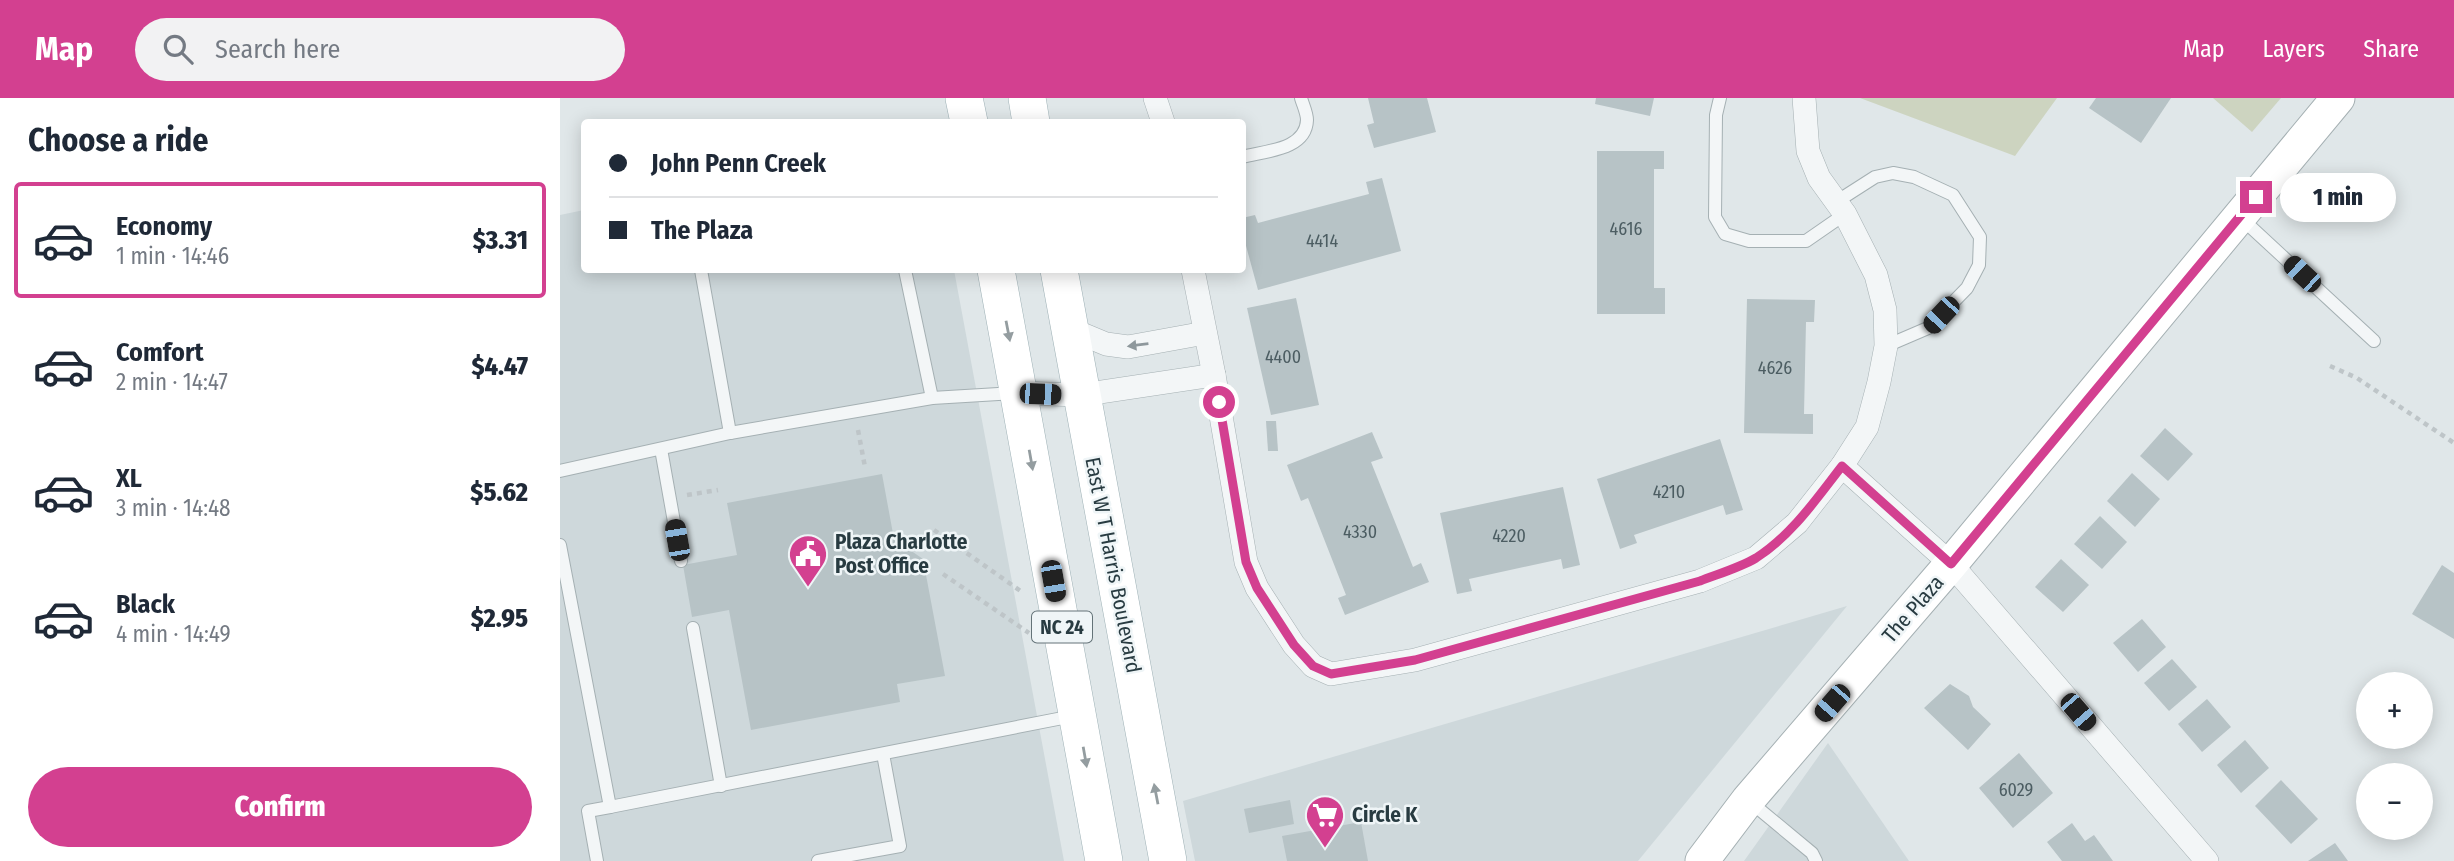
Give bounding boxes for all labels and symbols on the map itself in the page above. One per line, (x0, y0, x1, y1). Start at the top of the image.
callout: 1 min (2280, 172, 2396, 222)
route end (2240, 181, 2272, 213)
house number: 4616 (1610, 218, 1642, 240)
house number: 4414 (1306, 230, 1338, 252)
car (2280, 252, 2325, 296)
car (1919, 292, 1964, 338)
one-way arrow (1003, 320, 1014, 342)
one-way arrow (1127, 340, 1149, 351)
house number: 4400 (1265, 346, 1301, 368)
house number: 4626 (1758, 357, 1792, 379)
car (1019, 383, 1062, 405)
route start (1203, 386, 1235, 418)
one-way arrow (1026, 449, 1037, 471)
street label: East W T Harris Boulevard (1079, 455, 1147, 675)
house number: 4210 (1653, 481, 1685, 503)
car (664, 517, 691, 563)
house number: 4330 (1343, 521, 1377, 543)
house number: 4220 (1492, 525, 1526, 547)
place label: Plaza Charlotte Post Office (835, 529, 968, 579)
public building icon: Plaza Charlotte Post Office (787, 533, 829, 588)
car (1040, 558, 1067, 604)
street label: The Plaza (1877, 570, 1949, 648)
road number: NC 24 (1032, 612, 1092, 642)
car (1811, 680, 1854, 726)
car (2057, 689, 2100, 735)
one-way arrow (1080, 746, 1091, 768)
house number: 6029 (1999, 779, 2033, 801)
one-way arrow (1150, 783, 1161, 805)
supermarket icon: Circle K (1304, 794, 1346, 849)
place label: Circle K (1352, 802, 1418, 828)

